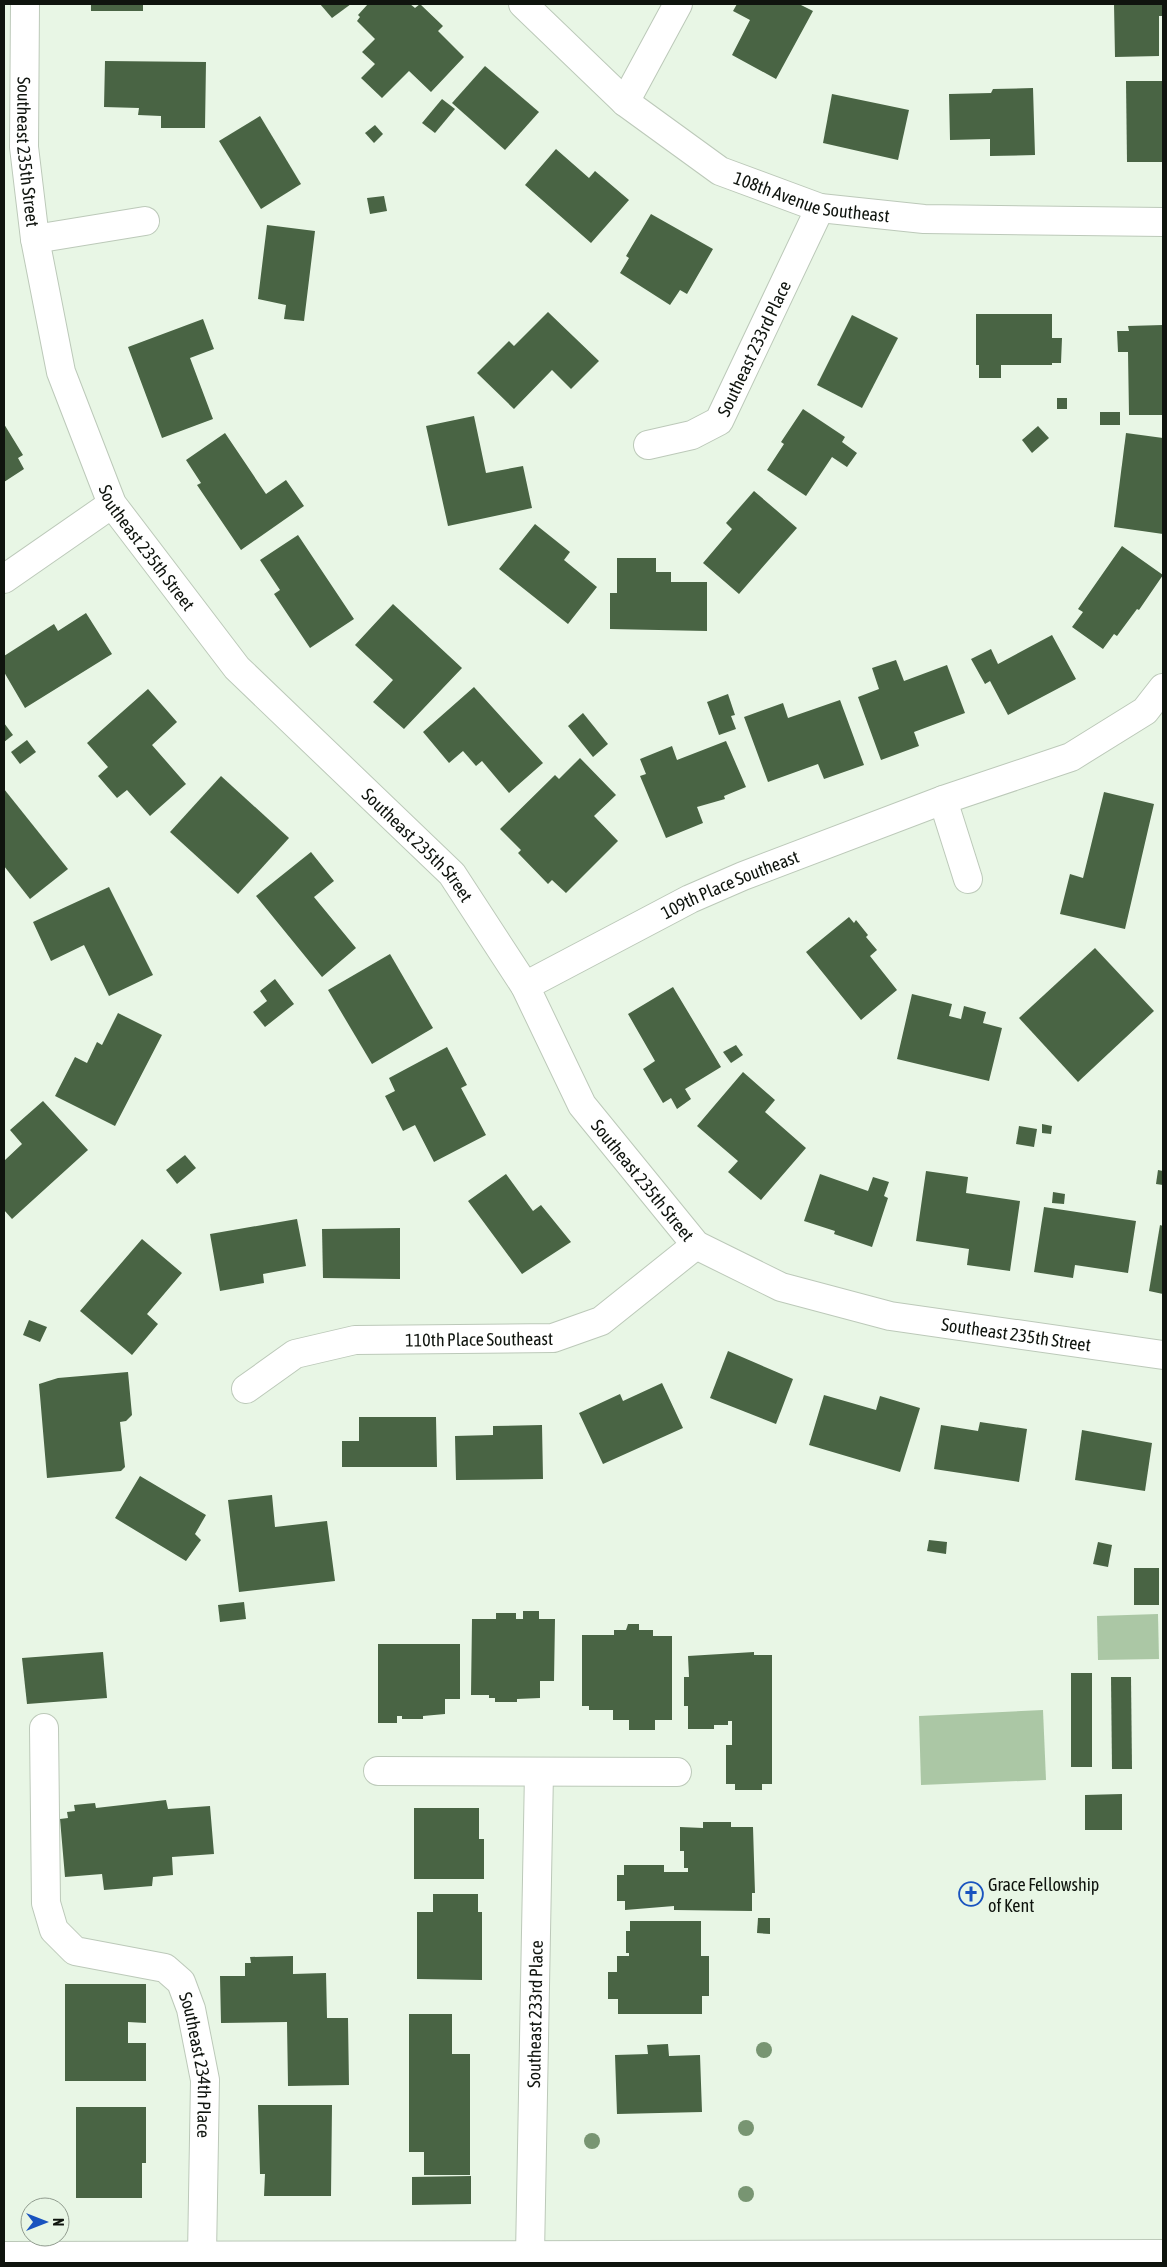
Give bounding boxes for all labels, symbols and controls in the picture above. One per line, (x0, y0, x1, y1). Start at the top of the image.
street label: Southeast 235th Street (13, 77, 44, 228)
street label: 108th Avenue Southeast (731, 167, 891, 226)
street label: Southeast 233rd Place (712, 277, 795, 420)
street label: Southeast 235th Street (95, 482, 200, 614)
street label: Southeast 235th Street (358, 783, 478, 905)
street label: 109th Place Southeast (657, 845, 802, 923)
street label: Southeast 235th Street (587, 1115, 699, 1245)
street label: Southeast 235th Street (940, 1313, 1092, 1355)
street label: 110th Place Southeast (405, 1327, 553, 1350)
place label: Grace Fellowship of Kent (988, 1874, 1099, 1916)
church icon: Grace Fellowship of Kent (958, 1881, 984, 1907)
street label: Southeast 233rd Place (523, 1940, 546, 2088)
street label: Southeast 234th Place (175, 1989, 216, 2138)
north arrow (20, 2197, 70, 2247)
text: N (50, 2218, 66, 2226)

